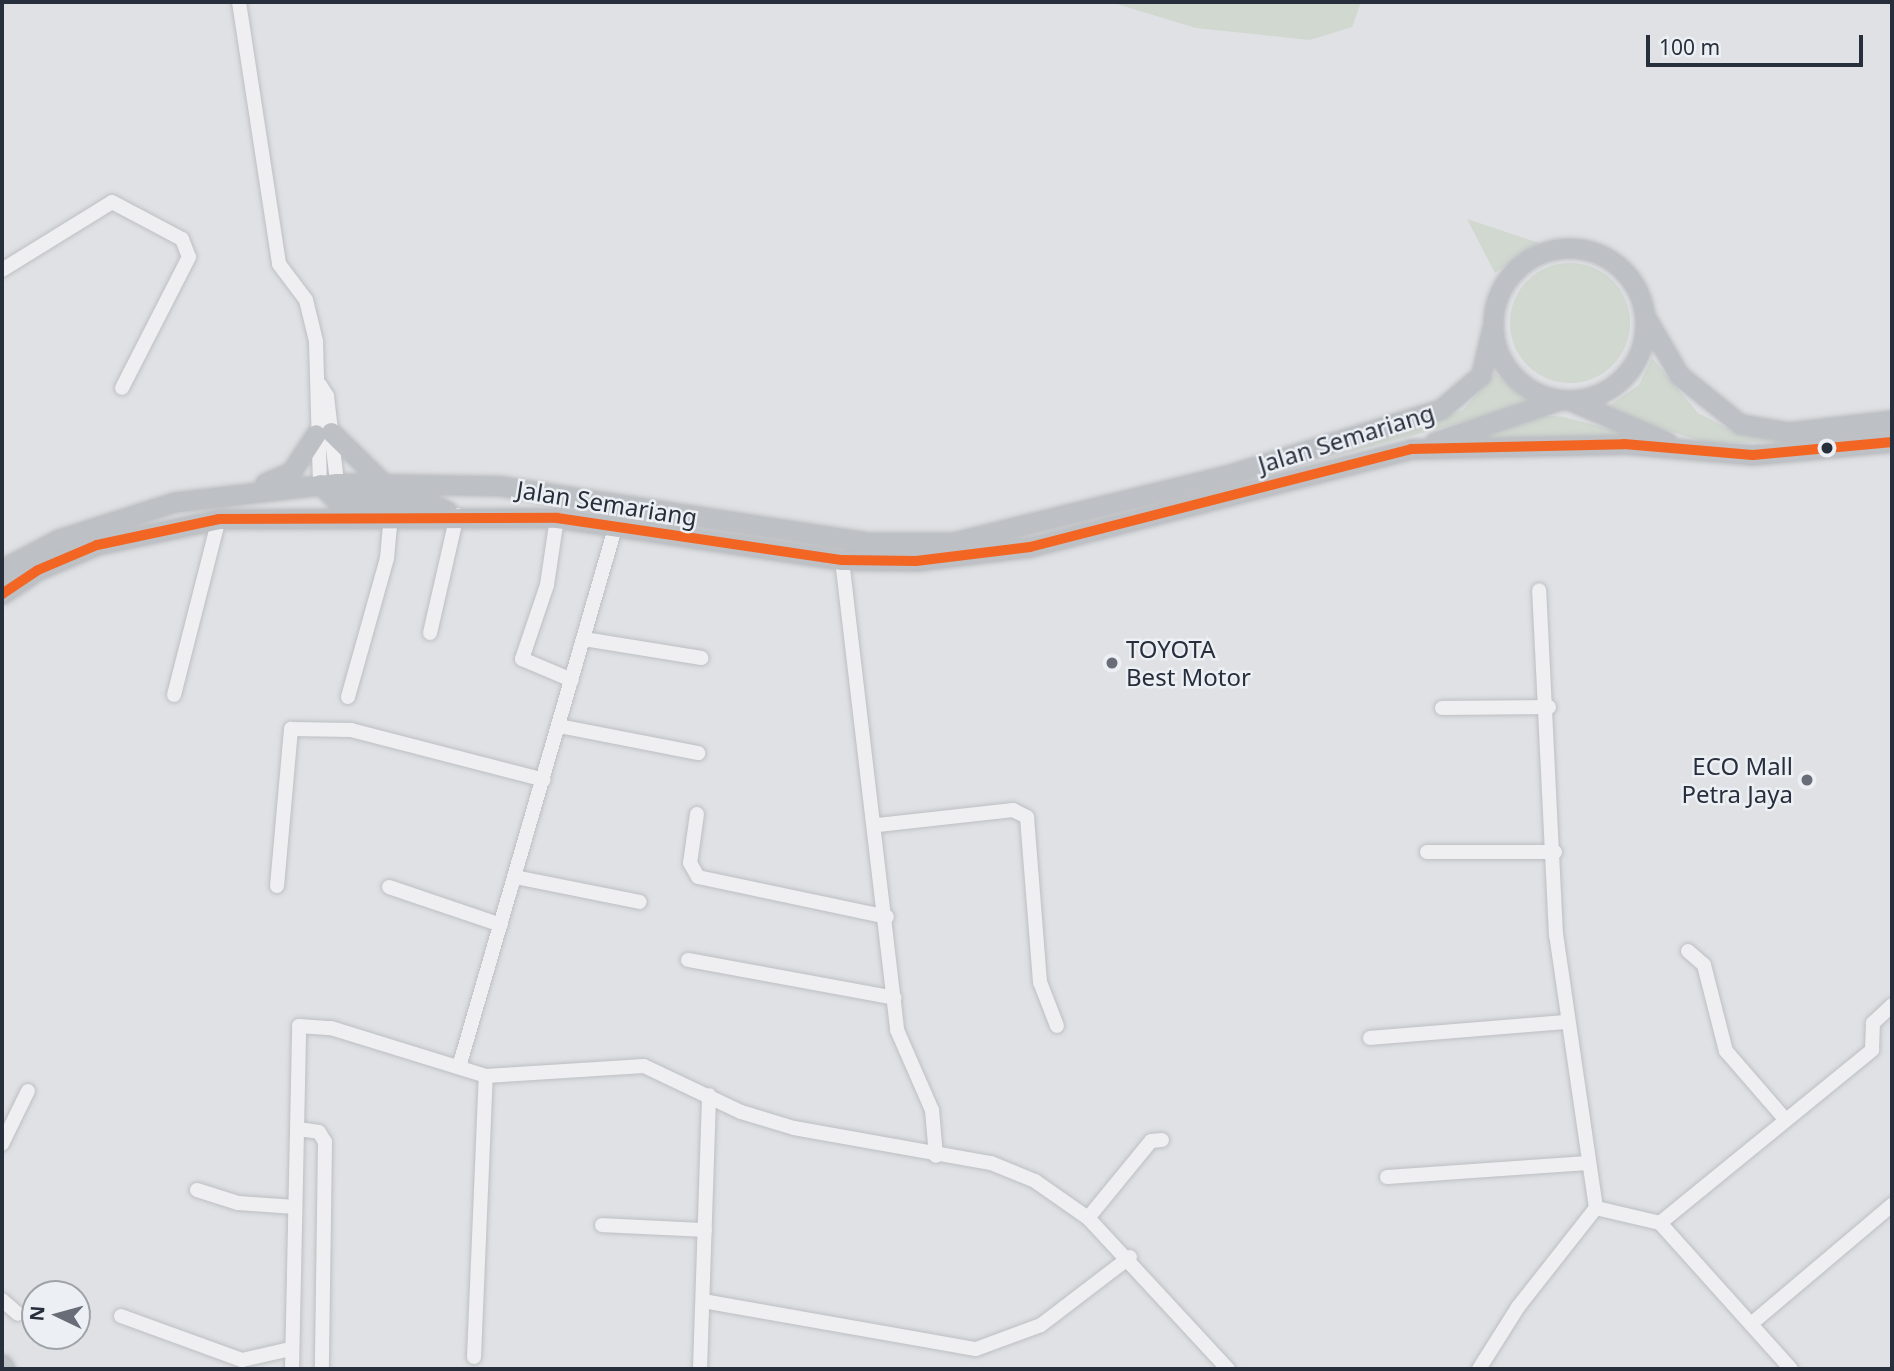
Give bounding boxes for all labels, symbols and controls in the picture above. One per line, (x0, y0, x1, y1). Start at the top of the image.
scale bar (1649, 21, 1866, 65)
text: 100 m (1659, 33, 1720, 61)
street label: Jalan Semariang (1255, 398, 1437, 478)
unlabelled marker (1820, 441, 1834, 455)
street label: Jalan Semariang (515, 475, 699, 531)
place label: TOYOTA Best Motor (1126, 635, 1251, 691)
marker: TOYOTA Best Motor (1104, 655, 1120, 671)
place label: ECO Mall Petra Jaya (1681, 752, 1793, 808)
marker: ECO Mall Petra Jaya (1799, 772, 1815, 788)
north arrow (21, 1280, 91, 1350)
text: N (23, 1305, 51, 1322)

